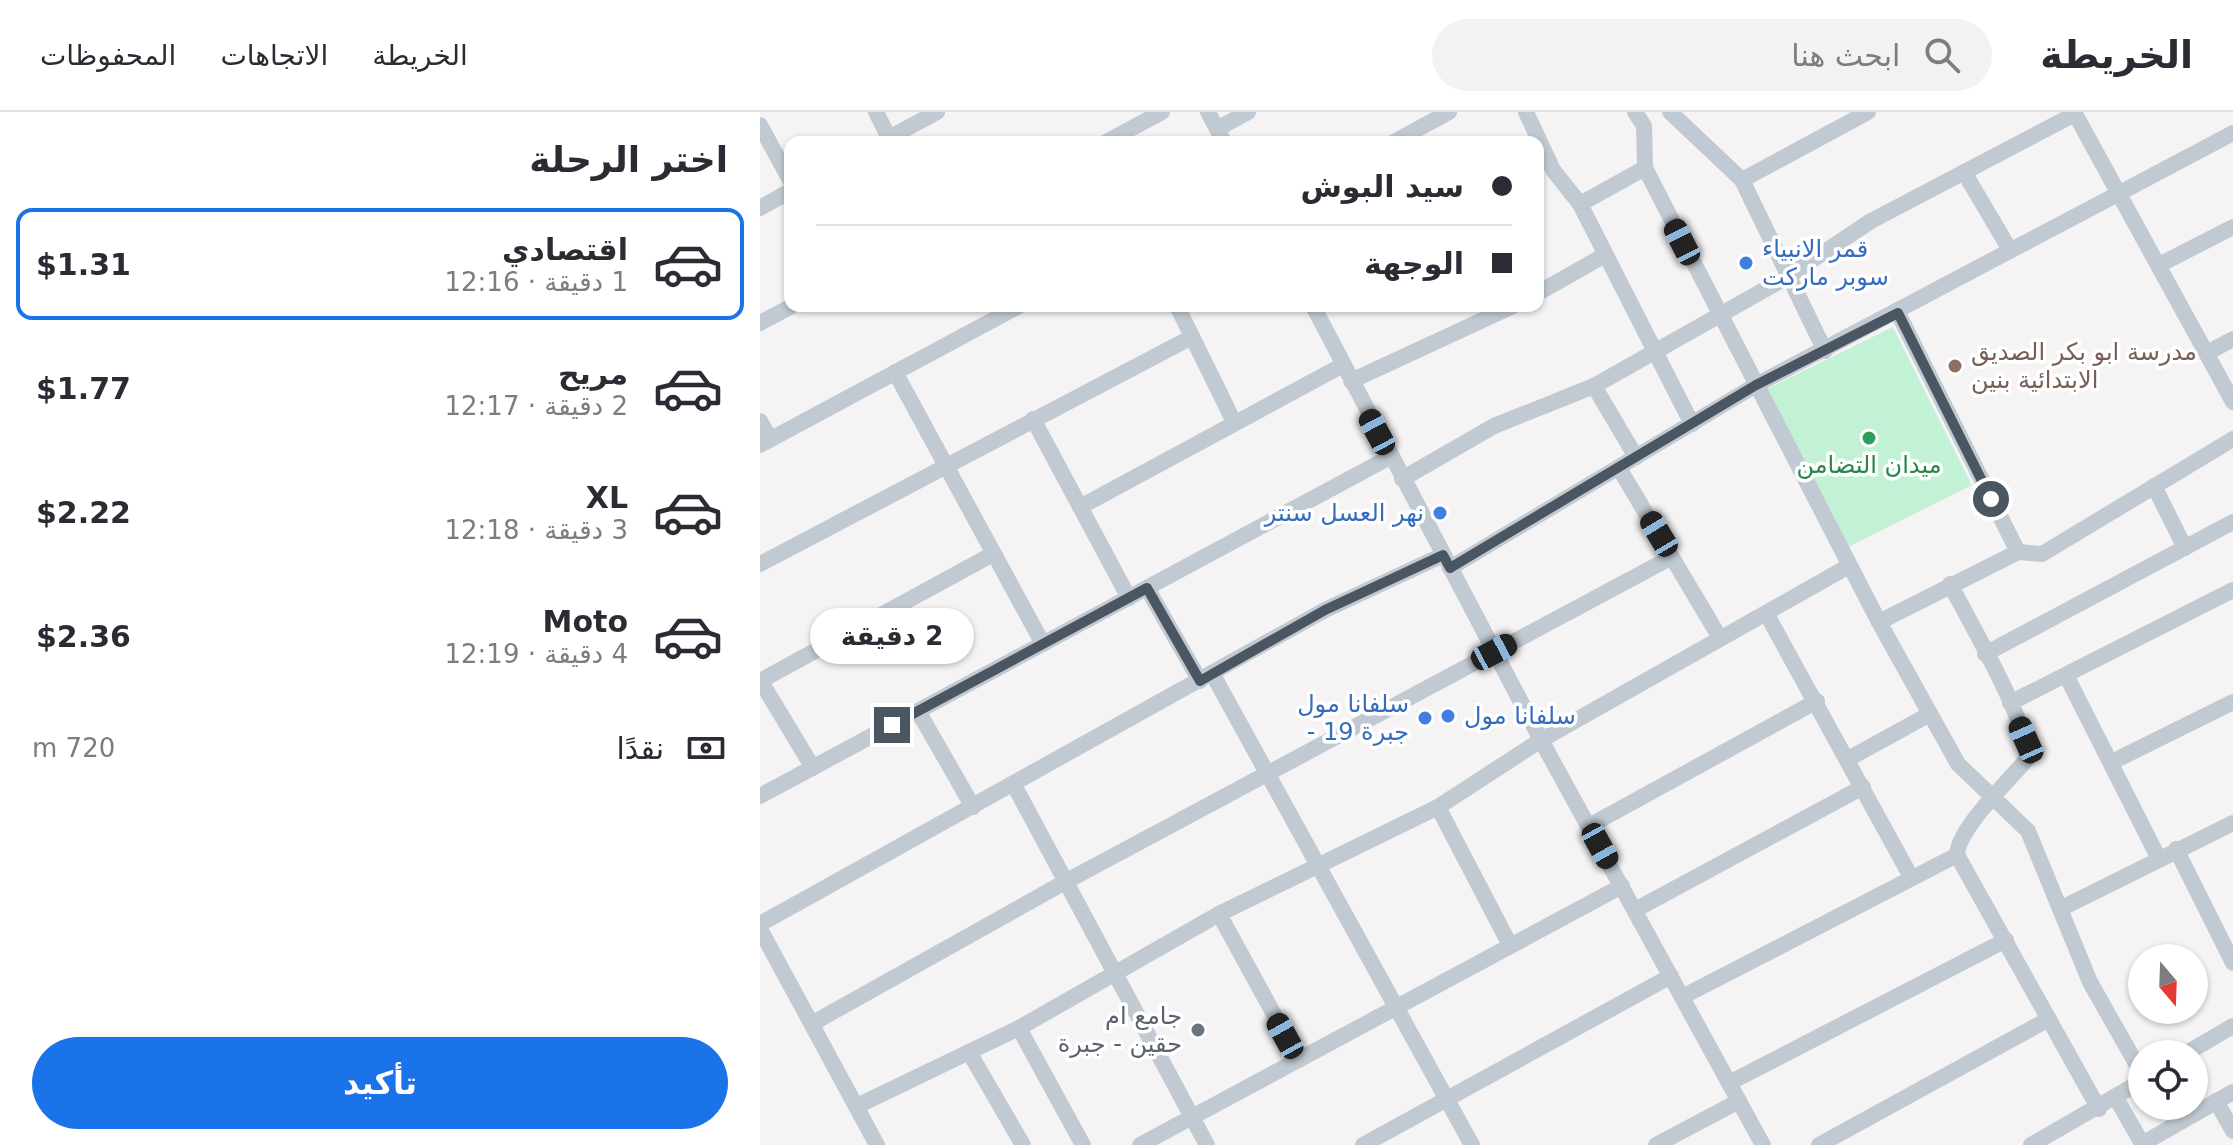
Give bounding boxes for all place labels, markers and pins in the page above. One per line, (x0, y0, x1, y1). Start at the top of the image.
place label: قمر الانبياء سوبر ماركت (1762, 235, 1889, 291)
marker: قمر الانبياء سوبر ماركت (1737, 254, 1755, 272)
place label: مدرسة ابو بكر الصديق الابتدائية بنين (1971, 338, 2197, 394)
marker: مدرسة ابو بكر الصديق الابتدائية بنين (1946, 357, 1964, 375)
marker: ميدان التضامن (1860, 429, 1878, 447)
place label: ميدان التضامن (1796, 451, 1942, 479)
place label: نهر العسل سنتر (1264, 499, 1424, 527)
marker: نهر العسل سنتر (1431, 504, 1449, 522)
place label: سلفانا مول - جبرة 19 (1297, 690, 1409, 746)
place label: سلفانا مول (1464, 702, 1576, 730)
marker: سلفانا مول (1439, 707, 1457, 725)
marker: سلفانا مول - جبرة 19 (1416, 709, 1434, 727)
place label: جامع ام حقين - جبرة (1058, 1002, 1182, 1058)
marker: جامع ام حقين - جبرة (1189, 1021, 1207, 1039)

